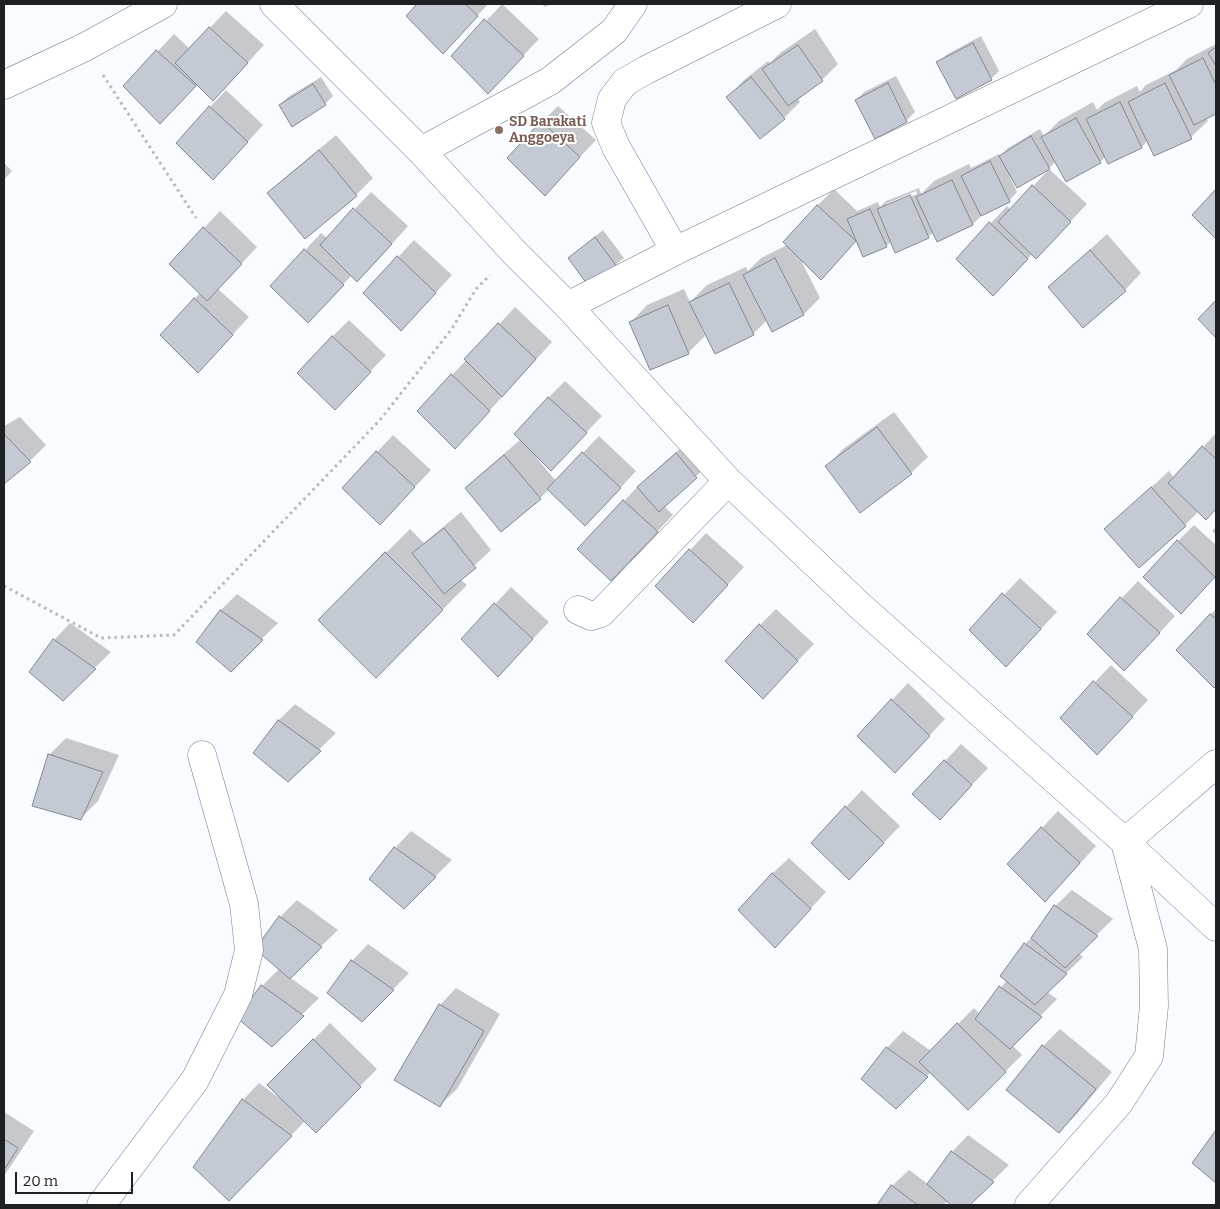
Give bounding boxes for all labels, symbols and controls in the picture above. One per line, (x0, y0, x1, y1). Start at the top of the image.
place label: SD Barakati Anggoeya (509, 114, 586, 146)
marker: SD Barakati Anggoeya (493, 124, 505, 136)
scale bar (18, 1162, 135, 1194)
text: 20 m (23, 1172, 58, 1190)

